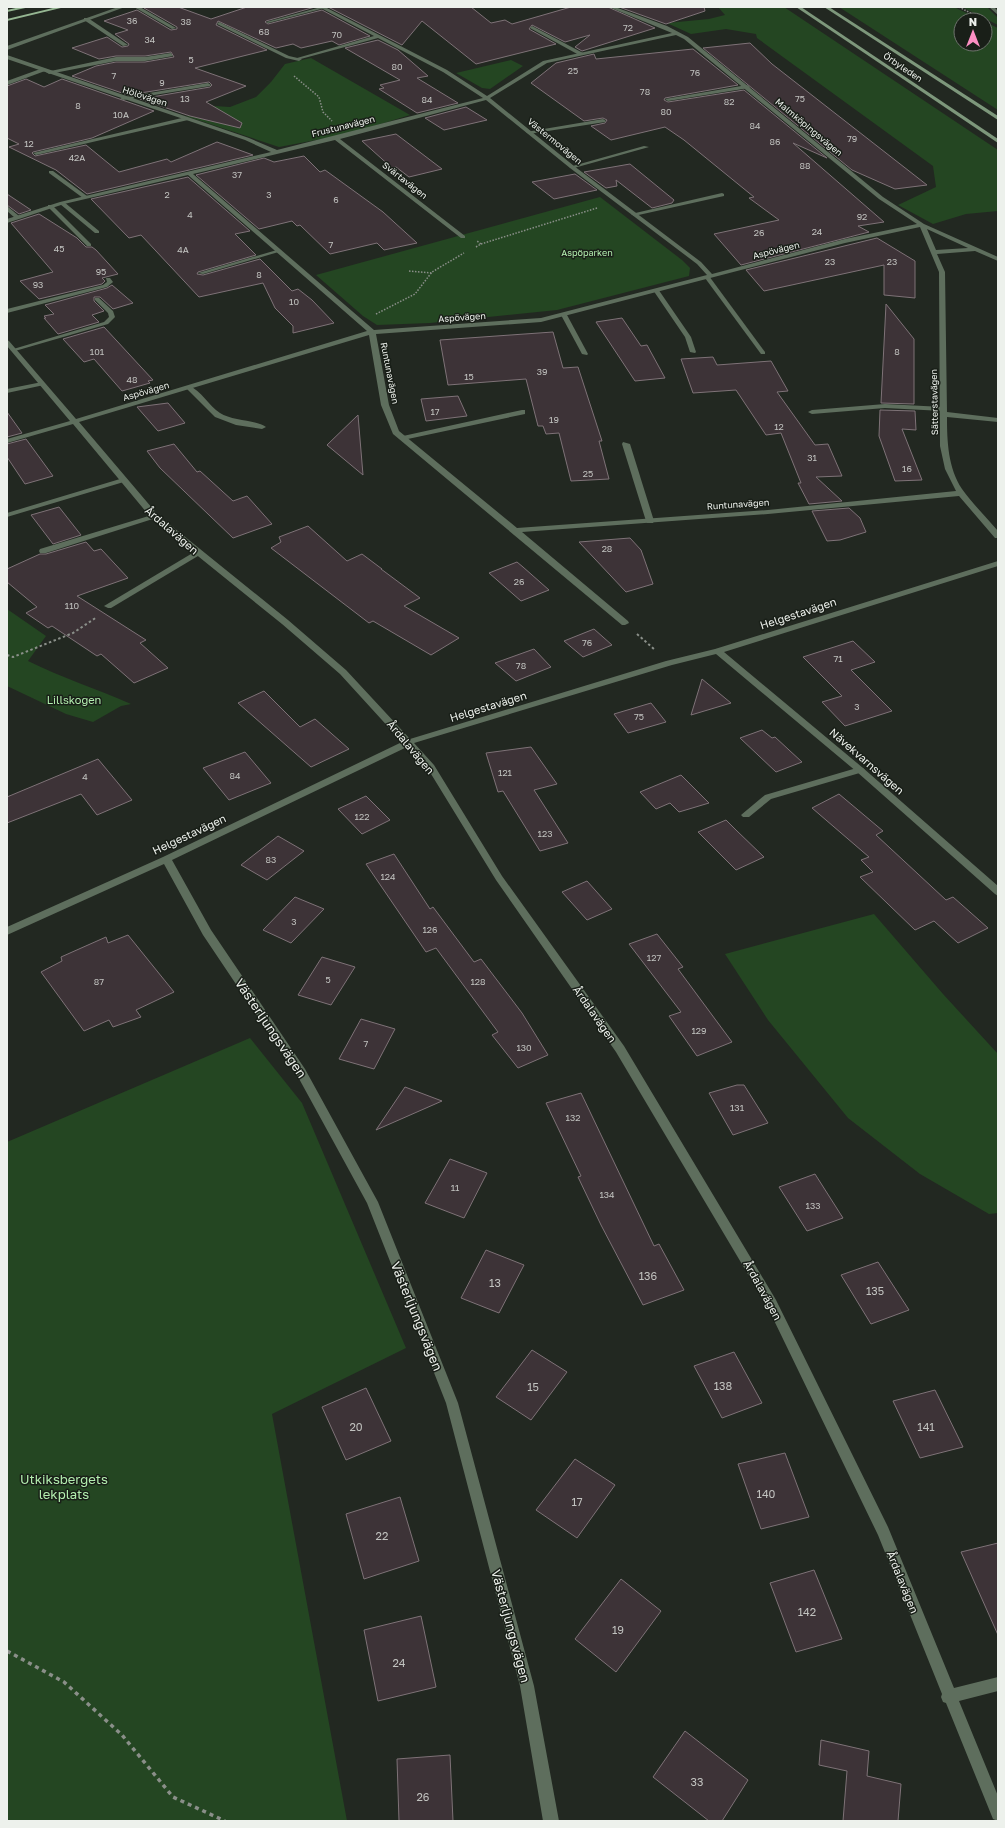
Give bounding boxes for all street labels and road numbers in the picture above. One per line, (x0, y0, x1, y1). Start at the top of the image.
street label: Örbyleden (881, 50, 925, 84)
street label: Hölövägen (121, 84, 169, 108)
street label: Malmköpingsvägen (773, 96, 845, 158)
street label: Frustunavägen (310, 113, 376, 139)
street label: Västermovägen (525, 116, 585, 166)
street label: Svärtavägen (380, 159, 430, 201)
street label: Aspövägen (752, 239, 800, 261)
street label: Aspövägen (438, 310, 486, 324)
street label: Runtunavägen (379, 341, 401, 405)
street label: Sätterstavägen (928, 369, 940, 435)
street label: Aspövägen (122, 379, 170, 403)
street label: Runtunavägen (706, 496, 770, 512)
street label: Årdalavägen (143, 503, 201, 557)
street label: Helgestavägen (758, 595, 838, 631)
street label: Helgestavägen (448, 688, 528, 724)
street label: Årdalavägen (385, 717, 437, 777)
street label: Nävekvarnsvägen (827, 725, 907, 797)
street label: Helgestavägen (150, 811, 228, 857)
street label: Västerljungsvägen (232, 975, 310, 1081)
street label: Årdalavägen (571, 983, 619, 1045)
street label: Årdalavägen (741, 1258, 785, 1322)
street label: Västerljungsvägen (388, 1259, 446, 1373)
street label: Årdalavägen (885, 1549, 921, 1615)
street label: Västerljungsvägen (488, 1568, 534, 1684)

